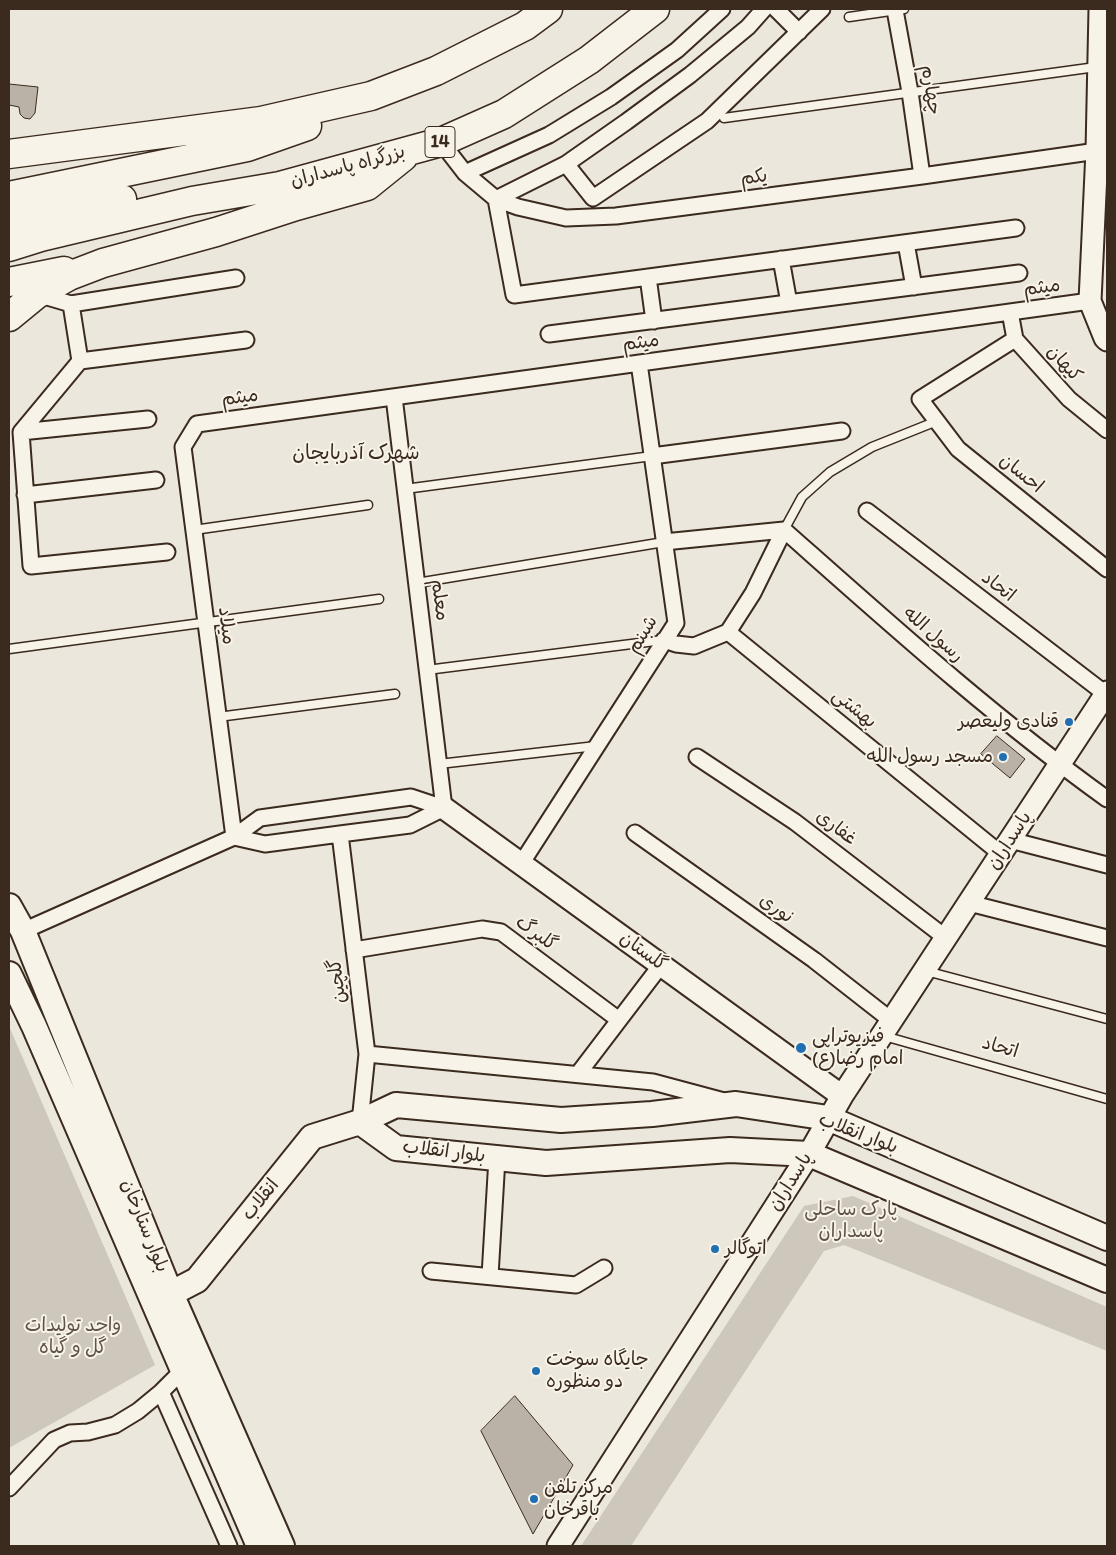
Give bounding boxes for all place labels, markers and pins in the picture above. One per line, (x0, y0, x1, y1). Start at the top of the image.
place label: قنادی ولیعصر (958, 711, 1059, 733)
marker: قنادی ولیعصر (1063, 716, 1075, 728)
place label: مسجد رسول الله (867, 746, 993, 768)
marker: مسجد رسول الله (997, 751, 1009, 763)
place label: فیزیوتراپی امام رضا(ع) (812, 1026, 904, 1070)
marker: فیزیوتراپی امام رضا(ع) (794, 1041, 808, 1055)
place label: اتوگالر (725, 1238, 767, 1260)
marker: اتوگالر (709, 1243, 721, 1255)
place label: جایگاه سوخت دو منظوره (546, 1349, 649, 1393)
marker: جایگاه سوخت دو منظوره (530, 1365, 542, 1377)
place label: مرکز تلفن باقرخان (544, 1477, 613, 1521)
marker: مرکز تلفن باقرخان (528, 1493, 540, 1505)

